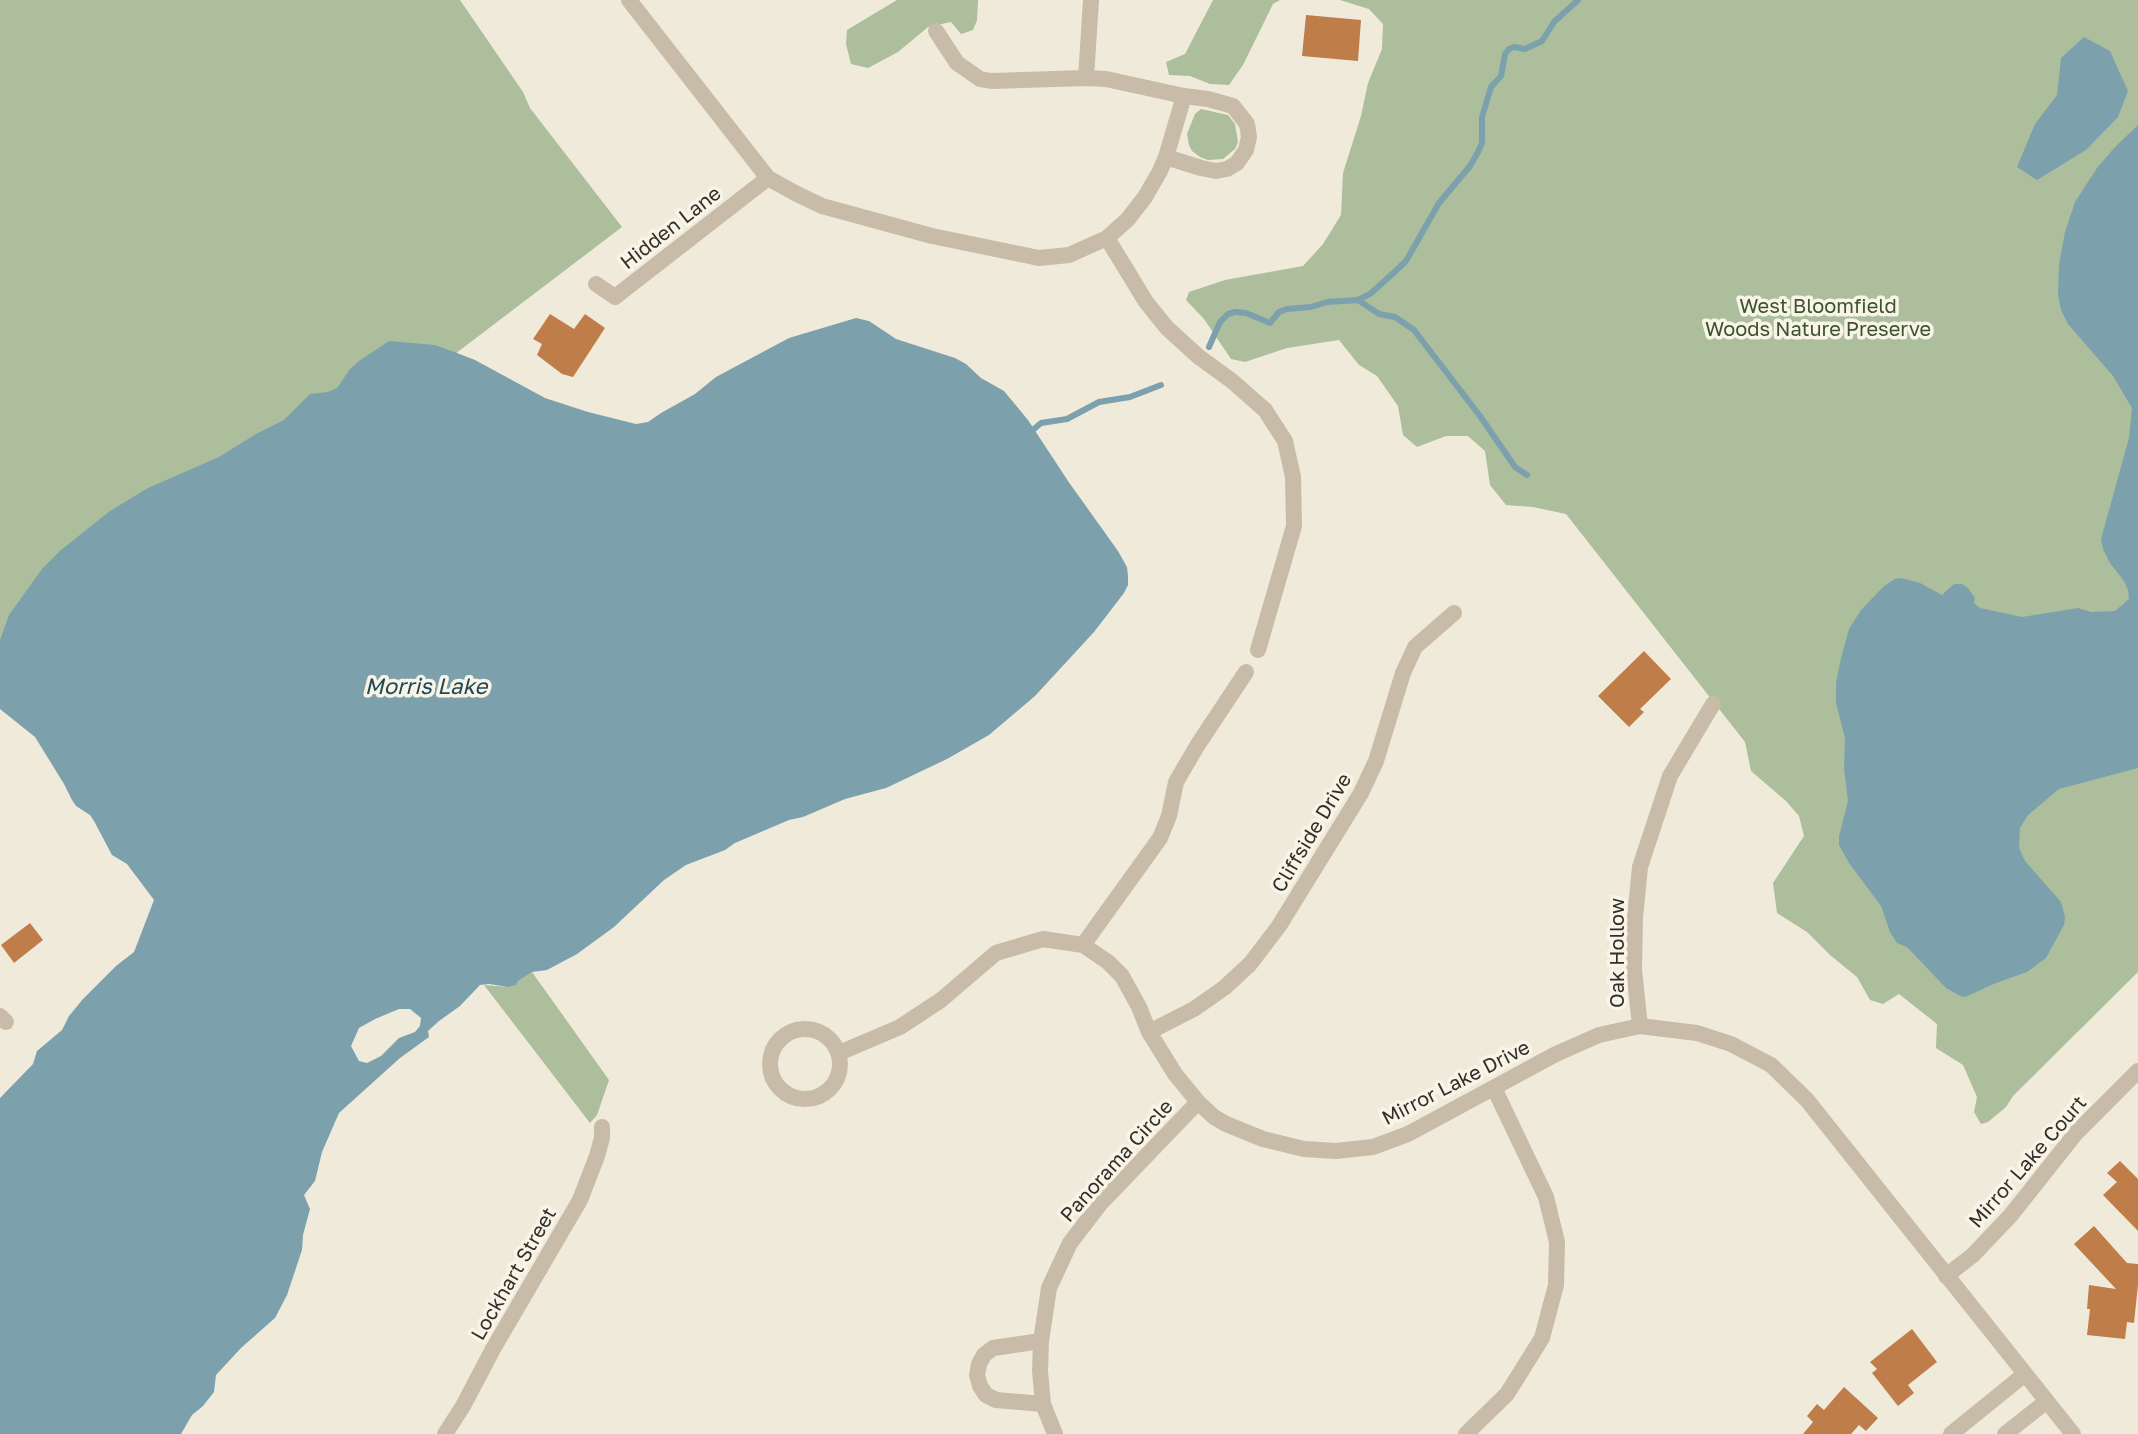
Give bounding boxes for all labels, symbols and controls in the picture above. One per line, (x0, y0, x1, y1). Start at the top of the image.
street label: Hidden Lane (616, 181, 726, 275)
park label: West Bloomfield Woods Nature Preserve (1705, 295, 1931, 342)
water label: Morris Lake (365, 674, 487, 700)
street label: Cliffside Drive (1267, 769, 1357, 897)
street label: Oak Hollow (1606, 898, 1630, 1008)
street label: Mirror Lake Drive (1378, 1035, 1534, 1131)
street label: Mirror Lake Court (1964, 1091, 2092, 1233)
street label: Panorama Circle (1056, 1095, 1178, 1227)
street label: Lockhart Street (466, 1203, 562, 1345)

